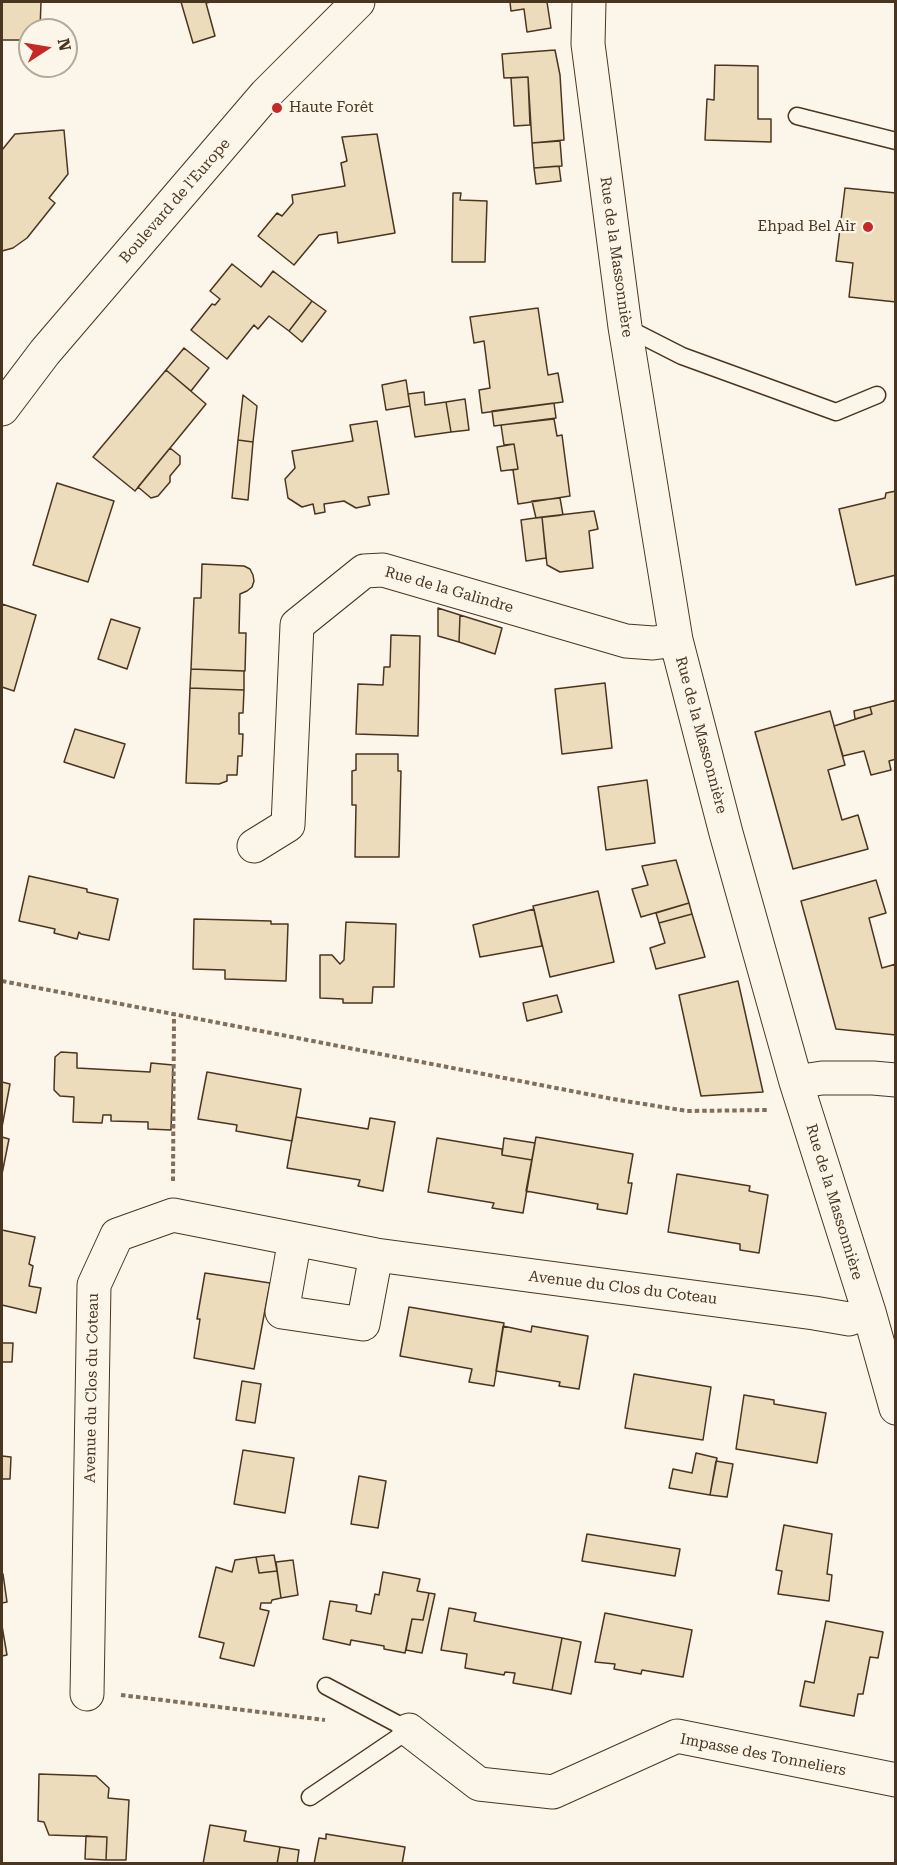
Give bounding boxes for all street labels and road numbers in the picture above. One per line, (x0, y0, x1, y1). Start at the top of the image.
street label: Boulevard de l'Europe (116, 135, 234, 267)
street label: Rue de la Massonnière (596, 176, 636, 338)
street label: Rue de la Galindre (383, 563, 515, 617)
street label: Rue de la Massonnière (671, 654, 731, 816)
street label: Rue de la Massonnière (802, 1122, 866, 1282)
street label: Avenue du Clos du Coteau (528, 1268, 718, 1308)
street label: Avenue du Clos du Coteau (81, 1293, 103, 1483)
street label: Impasse des Tonneliers (679, 1730, 847, 1780)

